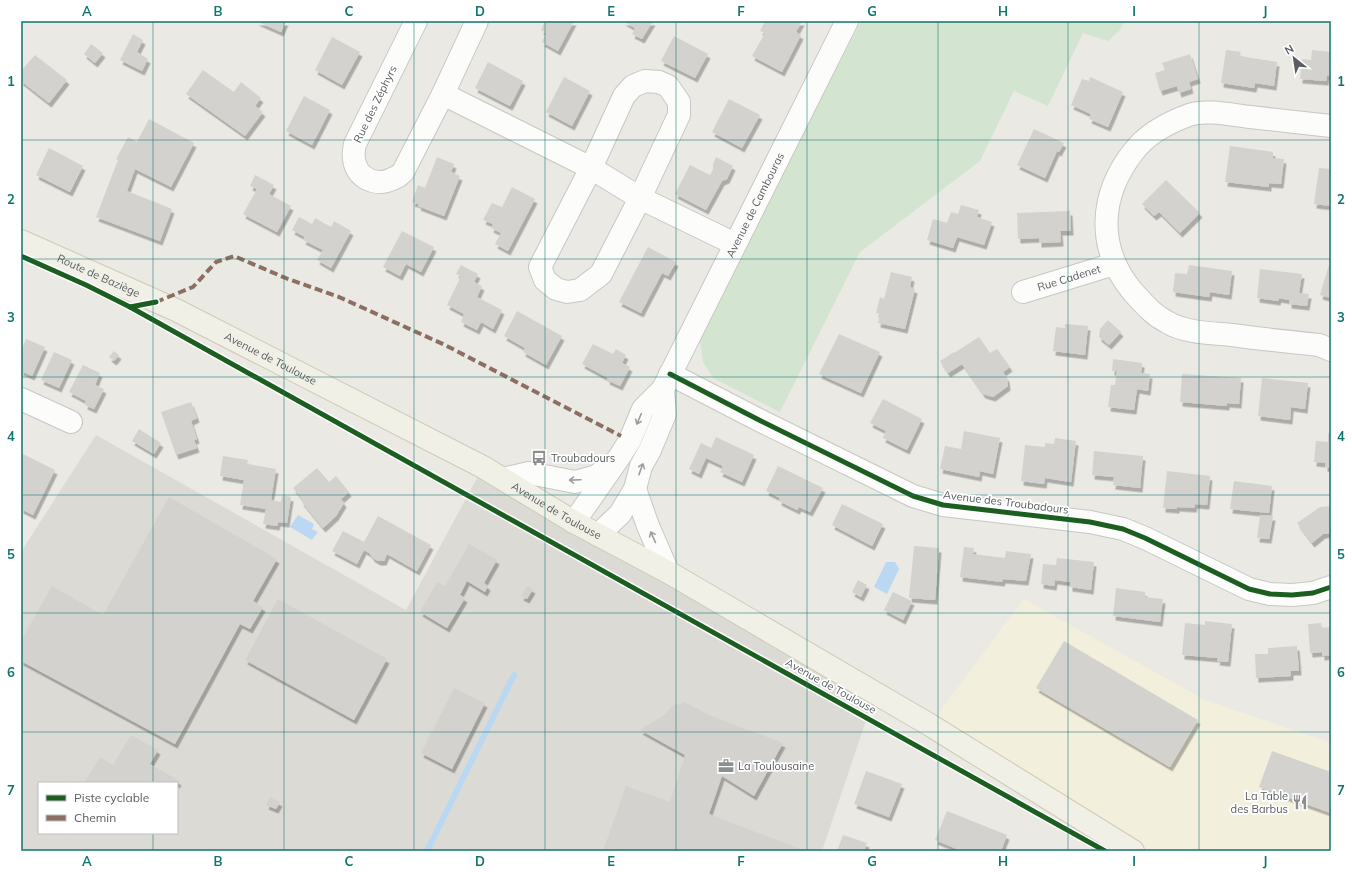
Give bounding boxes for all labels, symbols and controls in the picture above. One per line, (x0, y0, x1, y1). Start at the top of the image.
text: A (82, 3, 92, 19)
text: B (214, 3, 223, 19)
text: C (345, 3, 354, 19)
text: D (475, 3, 485, 19)
text: E (607, 3, 615, 19)
text: F (737, 3, 745, 19)
text: G (867, 3, 877, 19)
text: H (998, 3, 1008, 19)
text: I (1132, 3, 1136, 19)
text: J (1263, 3, 1267, 19)
north arrow (1274, 38, 1314, 78)
text: N (1282, 41, 1296, 57)
street label: Rue des Zéphyrs (350, 63, 400, 145)
text: 1 (7, 73, 15, 89)
text: 1 (1337, 73, 1345, 89)
street label: Avenue de Cambouras (723, 150, 787, 260)
text: 2 (7, 191, 15, 207)
text: 2 (1337, 191, 1345, 207)
street label: Route de Baziège (55, 251, 142, 300)
street label: Rue Cadenet (1035, 261, 1102, 294)
text: 3 (7, 309, 15, 325)
text: 3 (1337, 309, 1345, 325)
street label: Avenue de Toulouse (222, 329, 319, 388)
one-way arrow (635, 412, 642, 424)
text: 4 (7, 428, 15, 444)
text: 4 (1337, 428, 1345, 444)
bus stop icon: Troubadours (530, 449, 548, 467)
place label: Troubadours (551, 451, 615, 465)
one-way arrow (638, 463, 646, 475)
one-way arrow (569, 476, 582, 484)
street label: Avenue de Toulouse (509, 479, 604, 542)
street label: Avenue des Troubadours (942, 487, 1070, 517)
one-way arrow (648, 531, 656, 543)
text: 5 (7, 546, 15, 562)
text: 5 (1337, 546, 1345, 562)
street label: Avenue de Toulouse (783, 655, 879, 717)
text: 6 (7, 664, 15, 680)
text: 6 (1337, 664, 1345, 680)
office icon: La Toulousaine (717, 757, 735, 775)
place label: La Toulousaine (738, 759, 814, 773)
text: 7 (7, 782, 15, 798)
legend (38, 782, 178, 834)
text: 7 (1337, 782, 1345, 798)
place label: La Table des Barbus (1231, 789, 1288, 816)
text: Piste cyclable (74, 790, 149, 805)
restaurant icon: La Table des Barbus (1291, 793, 1309, 811)
text: Chemin (74, 810, 116, 825)
text: A (82, 853, 92, 869)
text: B (214, 853, 223, 869)
text: C (345, 853, 354, 869)
text: D (475, 853, 485, 869)
text: E (607, 853, 615, 869)
text: F (737, 853, 745, 869)
text: G (867, 853, 877, 869)
text: H (998, 853, 1008, 869)
text: I (1132, 853, 1136, 869)
text: J (1263, 853, 1267, 869)

